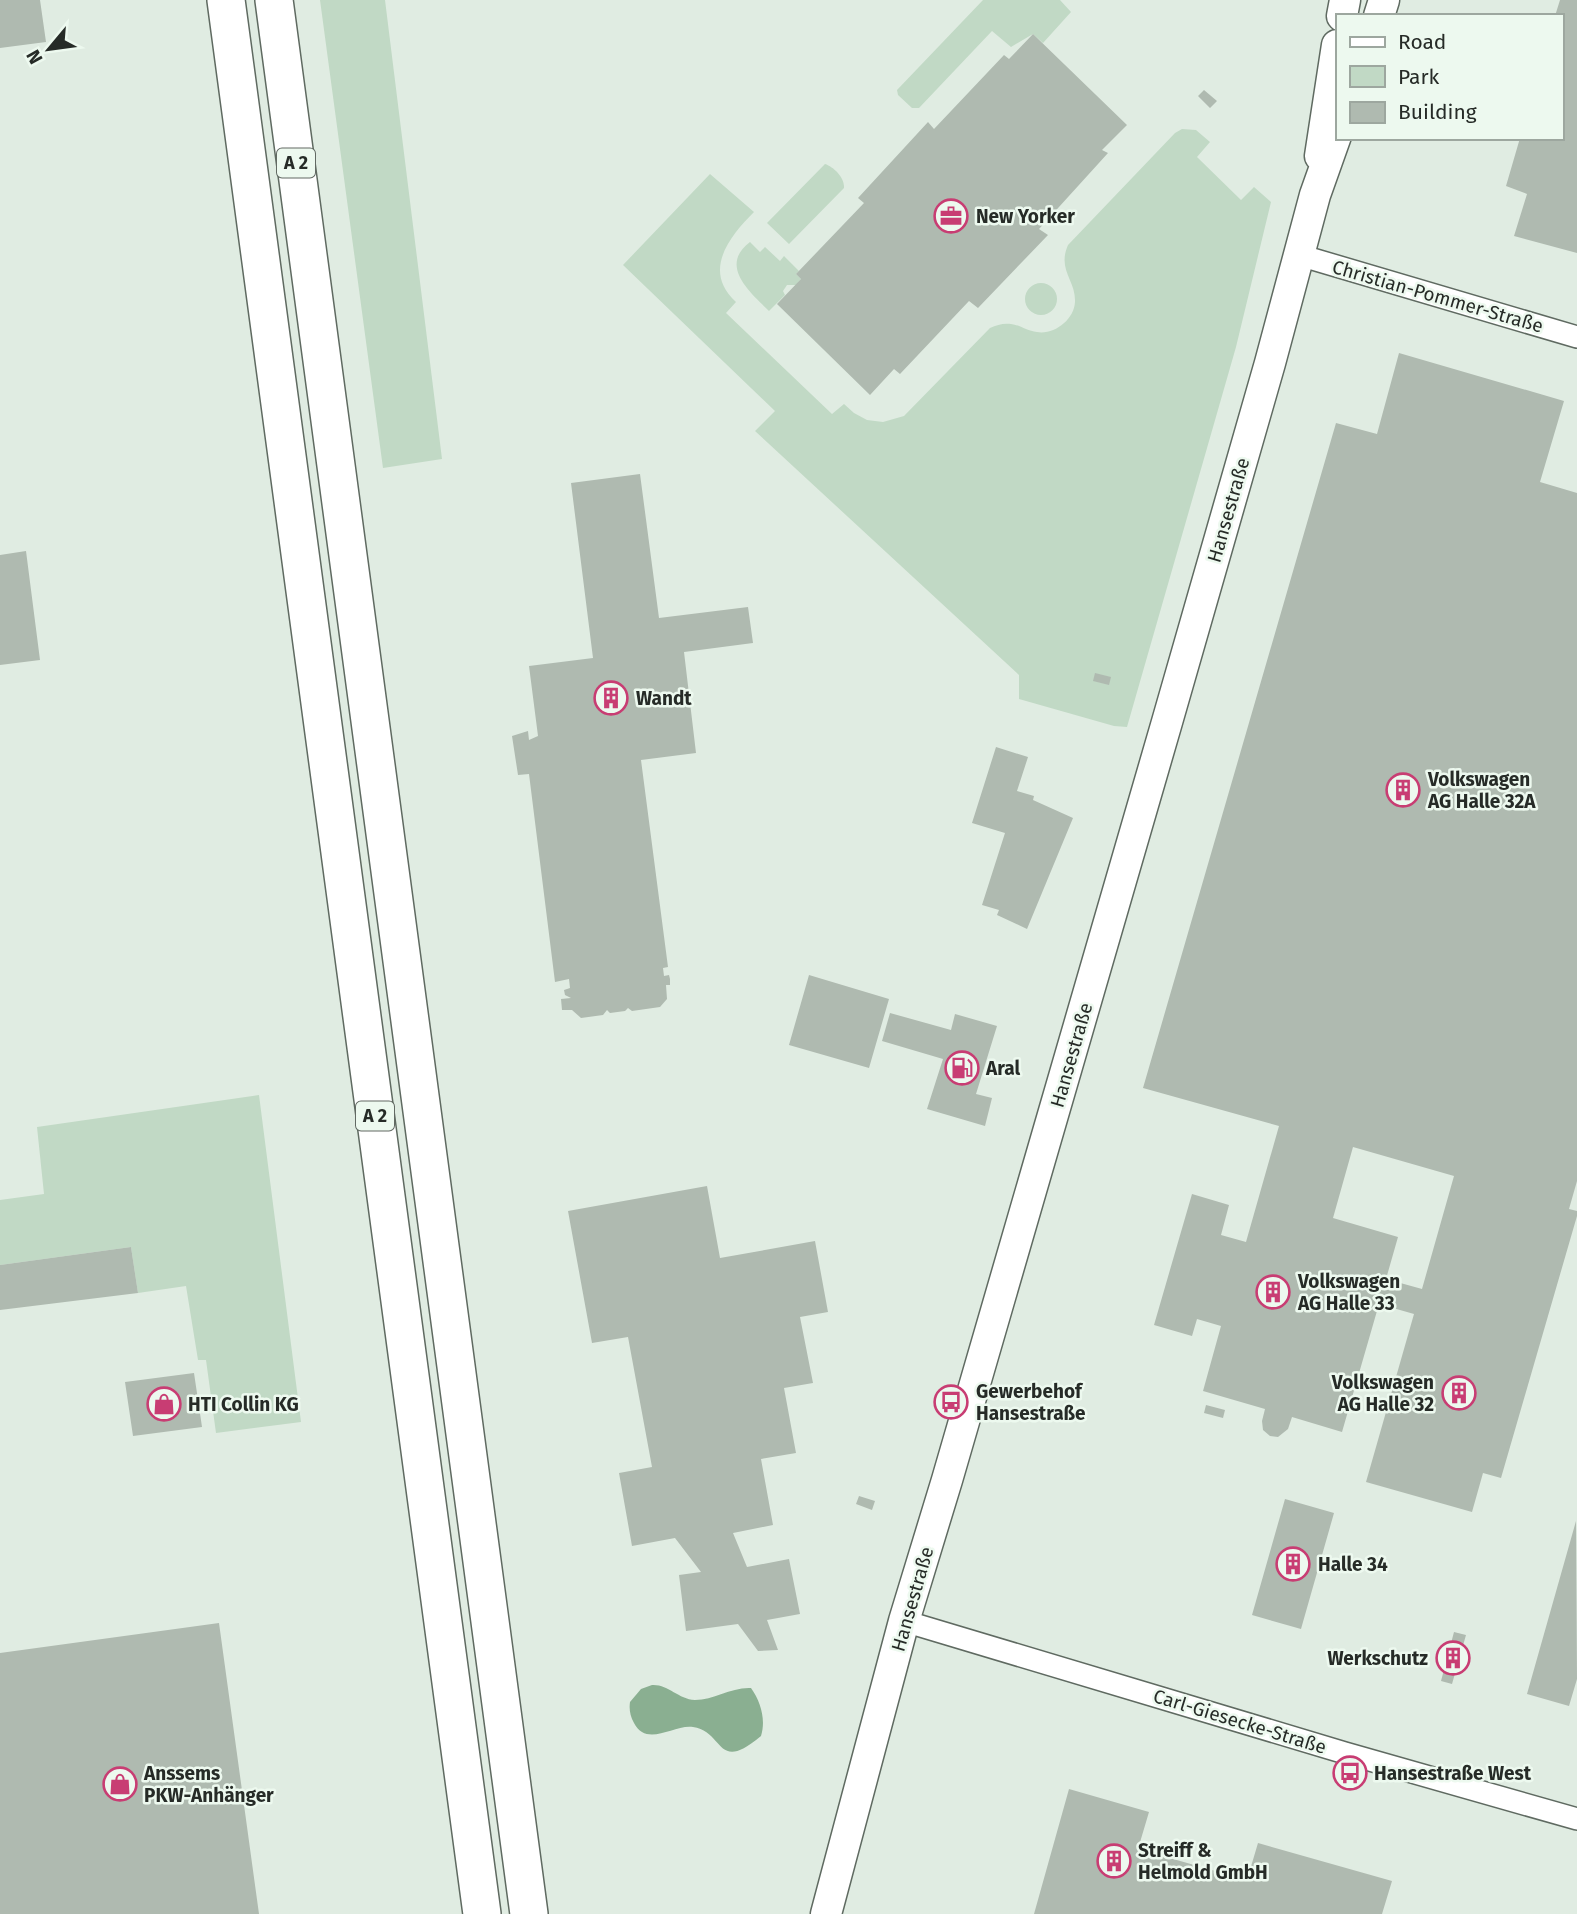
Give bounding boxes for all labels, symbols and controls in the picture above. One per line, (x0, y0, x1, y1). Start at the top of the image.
north arrow (14, 14, 84, 84)
legend (1336, 14, 1563, 140)
text: Road (1398, 29, 1446, 55)
text: N (21, 46, 48, 68)
text: Park (1398, 64, 1440, 90)
text: Building (1398, 99, 1477, 125)
road number: A 2 (277, 148, 315, 178)
office icon: New Yorker (932, 197, 970, 235)
place label: New Yorker (976, 205, 1075, 228)
street label: Christian-Pommer-Straße (1330, 255, 1546, 338)
street label: Hansestraße (1203, 455, 1254, 565)
building icon: Wandt (592, 679, 630, 717)
place label: Wandt (636, 687, 692, 710)
place label: Volkswagen AG Halle 32A (1427, 768, 1536, 813)
building icon: Volkswagen AG Halle 32A (1384, 771, 1422, 809)
street label: Hansestraße (1046, 1000, 1097, 1110)
fuel station icon: Aral (943, 1049, 981, 1087)
place label: Aral (985, 1057, 1020, 1080)
road number: A 2 (356, 1101, 394, 1130)
place label: Volkswagen AG Halle 33 (1297, 1270, 1400, 1315)
building icon: Volkswagen AG Halle 33 (1254, 1273, 1292, 1311)
place label: Volkswagen AG Halle 32 (1331, 1371, 1434, 1416)
building icon: Volkswagen AG Halle 32 (1440, 1374, 1478, 1412)
place label: Gewerbehof Hansestraße (976, 1380, 1086, 1425)
bus stop icon: Gewerbehof Hansestraße (932, 1383, 970, 1421)
shop icon: HTI Collin KG (145, 1385, 183, 1423)
place label: HTI Collin KG (188, 1393, 299, 1416)
street label: Hansestraße (887, 1544, 938, 1654)
building icon: Halle 34 (1274, 1545, 1312, 1583)
place label: Halle 34 (1318, 1553, 1388, 1576)
building icon: Werkschutz (1434, 1639, 1472, 1677)
place label: Werkschutz (1327, 1647, 1428, 1670)
street label: Carl-Giesecke-Straße (1151, 1684, 1329, 1759)
bus stop icon: Hansestraße West (1331, 1754, 1369, 1792)
place label: Anssems PKW-Anhänger (143, 1762, 274, 1807)
place label: Hansestraße West (1374, 1762, 1532, 1785)
shop icon: Anssems PKW-Anhänger (101, 1765, 139, 1803)
place label: Streiff & Helmold GmbH (1138, 1839, 1268, 1884)
building icon: Streiff & Helmold GmbH (1095, 1842, 1133, 1880)

